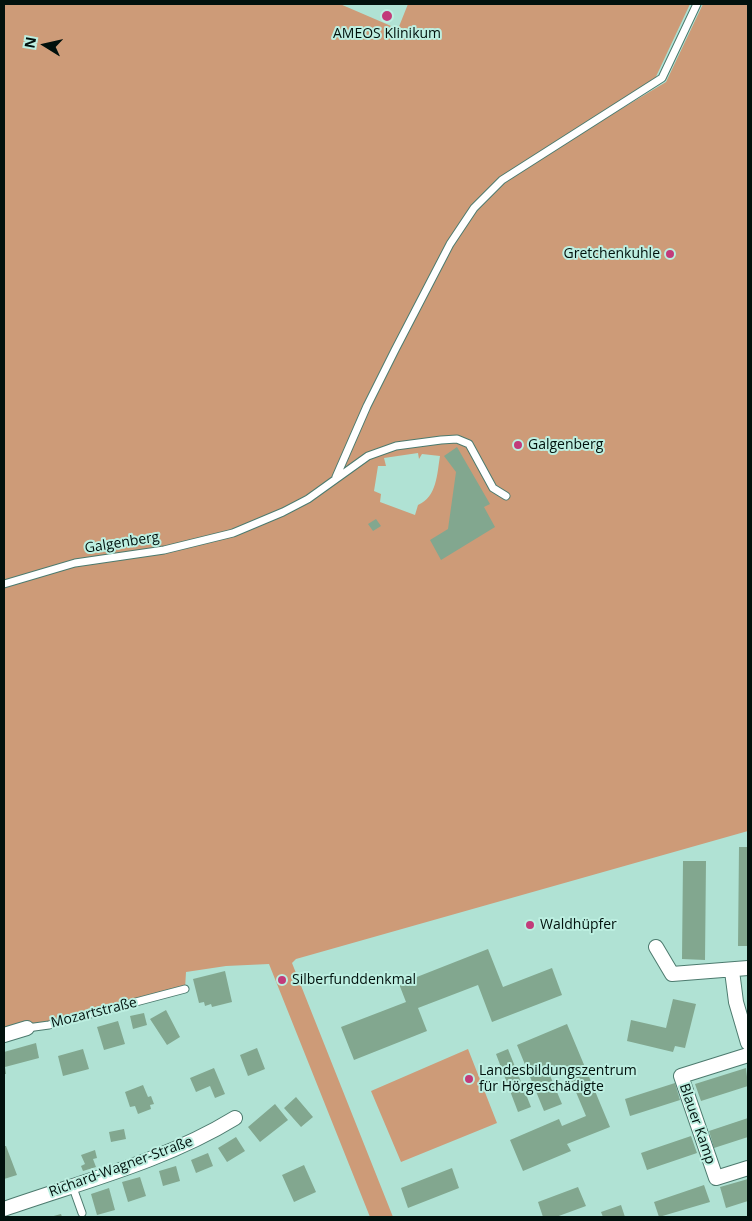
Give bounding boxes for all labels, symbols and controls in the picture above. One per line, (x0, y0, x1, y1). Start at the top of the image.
marker: AMEOS Klinikum (380, 9, 394, 23)
north arrow (20, 20, 70, 70)
place label: AMEOS Klinikum (333, 26, 441, 42)
text: N (19, 35, 40, 50)
place label: Gretchenkuhle (564, 246, 660, 262)
marker: Gretchenkuhle (664, 248, 676, 260)
place label: Galgenberg (528, 437, 603, 453)
marker: Galgenberg (512, 439, 524, 451)
street label: Galgenberg (84, 529, 160, 557)
place label: Waldhüpfer (540, 917, 617, 933)
marker: Waldhüpfer (524, 919, 536, 931)
place label: Silberfunddenkmal (292, 972, 416, 988)
marker: Silberfunddenkmal (276, 974, 288, 986)
street label: Mozartstraße (49, 994, 139, 1032)
place label: Landesbildungszentrum für Hörgeschädigte (479, 1063, 637, 1096)
marker: Landesbildungszentrum für Hörgeschädigte (463, 1073, 475, 1085)
street label: Blauer Kamp (675, 1082, 719, 1166)
street label: Richard-Wagner-Straße (47, 1133, 195, 1201)

